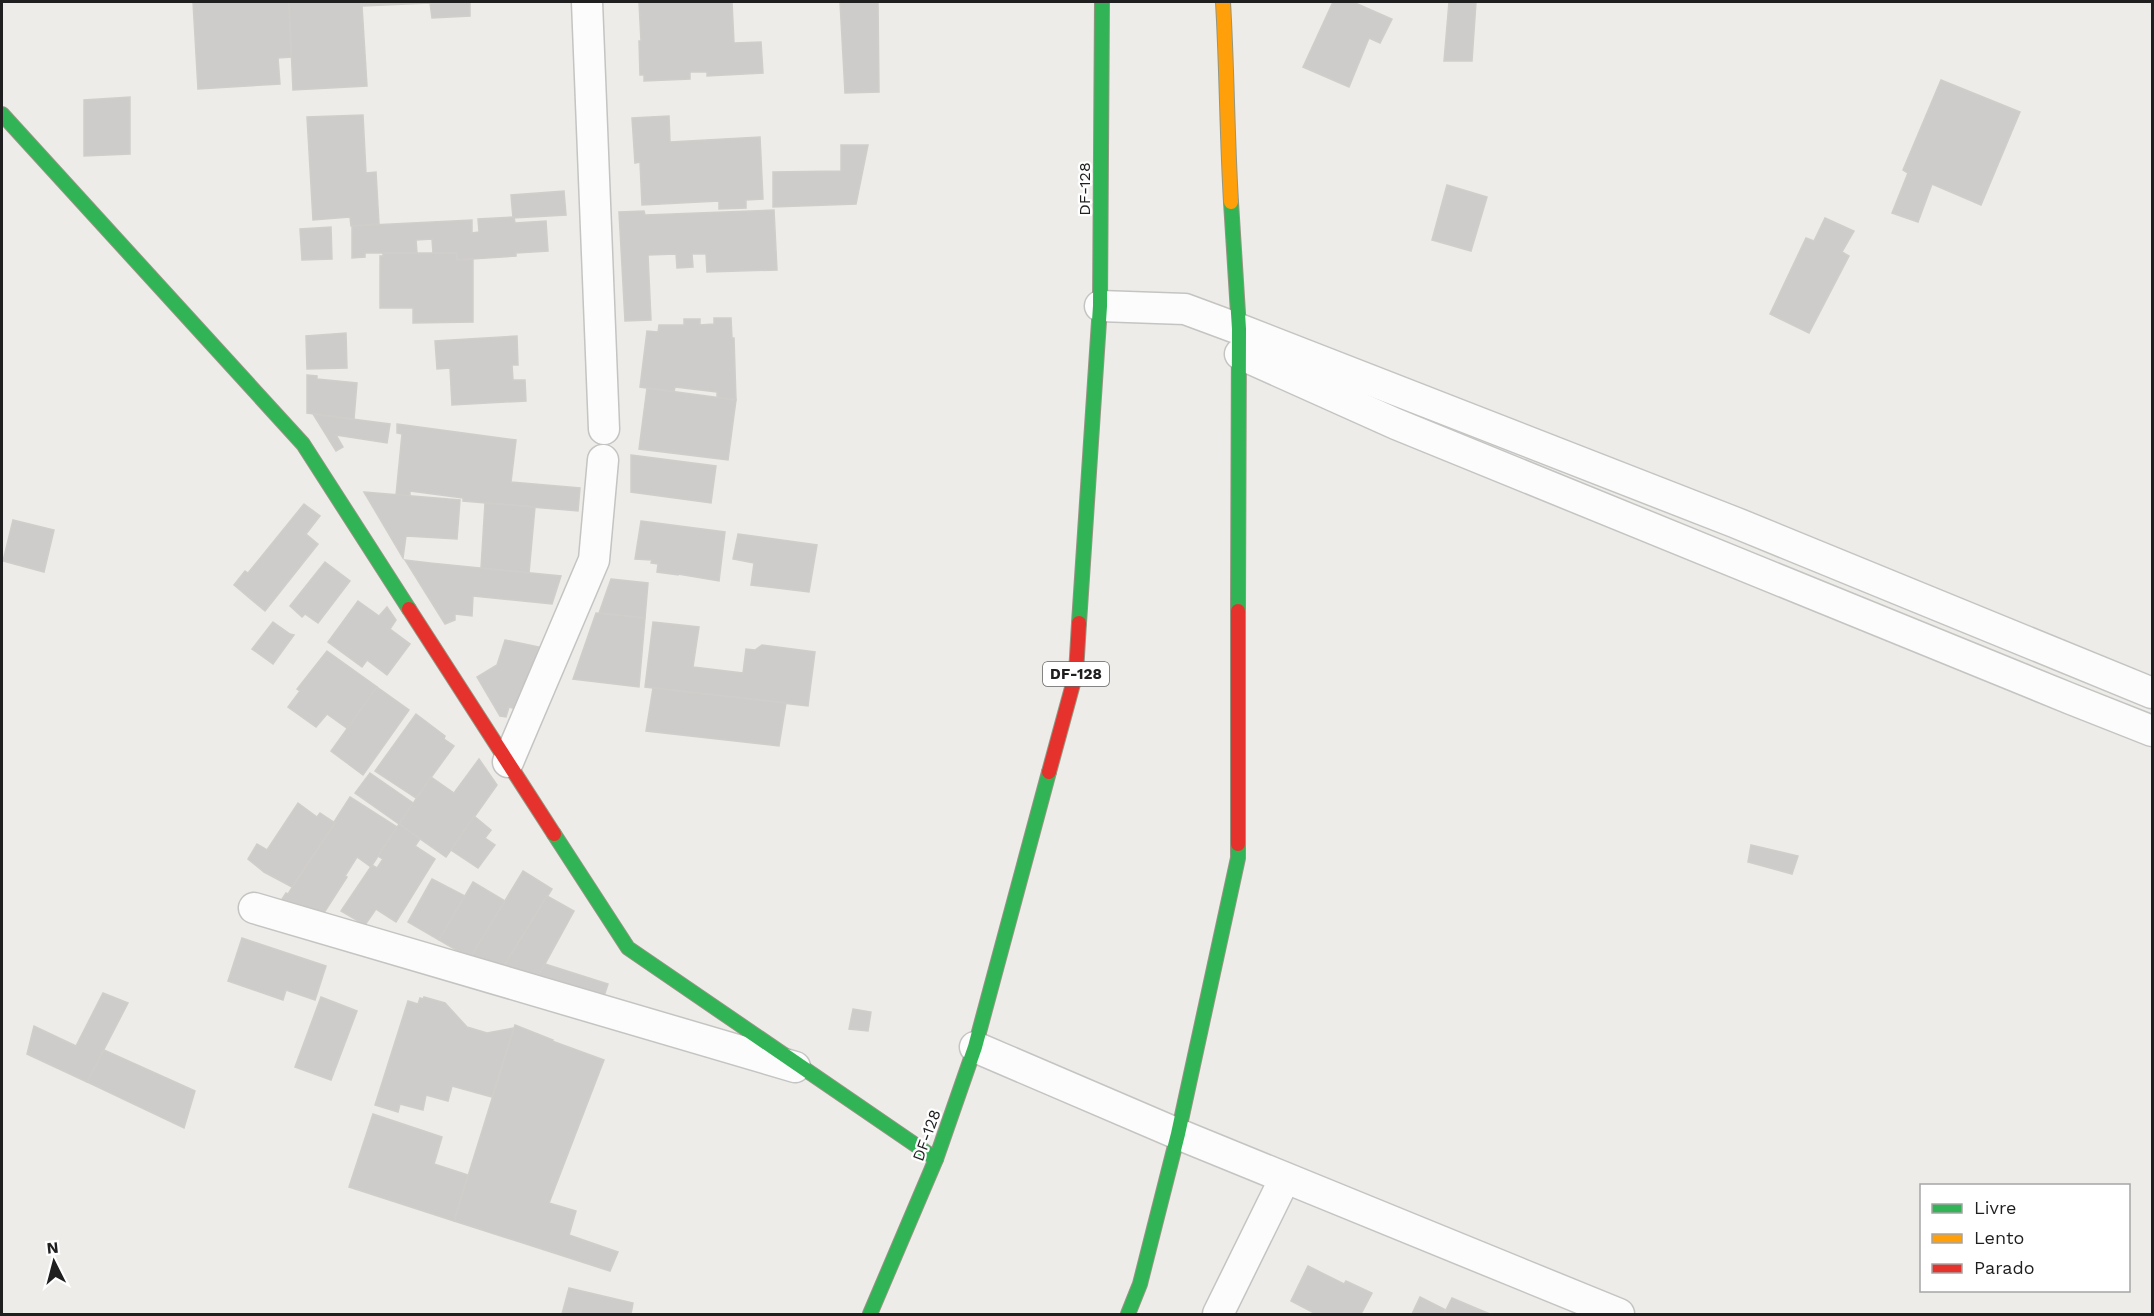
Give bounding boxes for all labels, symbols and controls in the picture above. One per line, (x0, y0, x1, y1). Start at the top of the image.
street label: DF-128 (1075, 162, 1094, 216)
road number: DF-128 (1043, 662, 1109, 686)
street label: DF-128 (908, 1107, 945, 1164)
legend (1920, 1184, 2130, 1292)
text: Livre (1974, 1197, 2016, 1218)
text: Lento (1974, 1227, 2024, 1248)
north arrow (24, 1232, 84, 1292)
text: N (46, 1238, 59, 1258)
text: Parado (1974, 1257, 2035, 1278)

